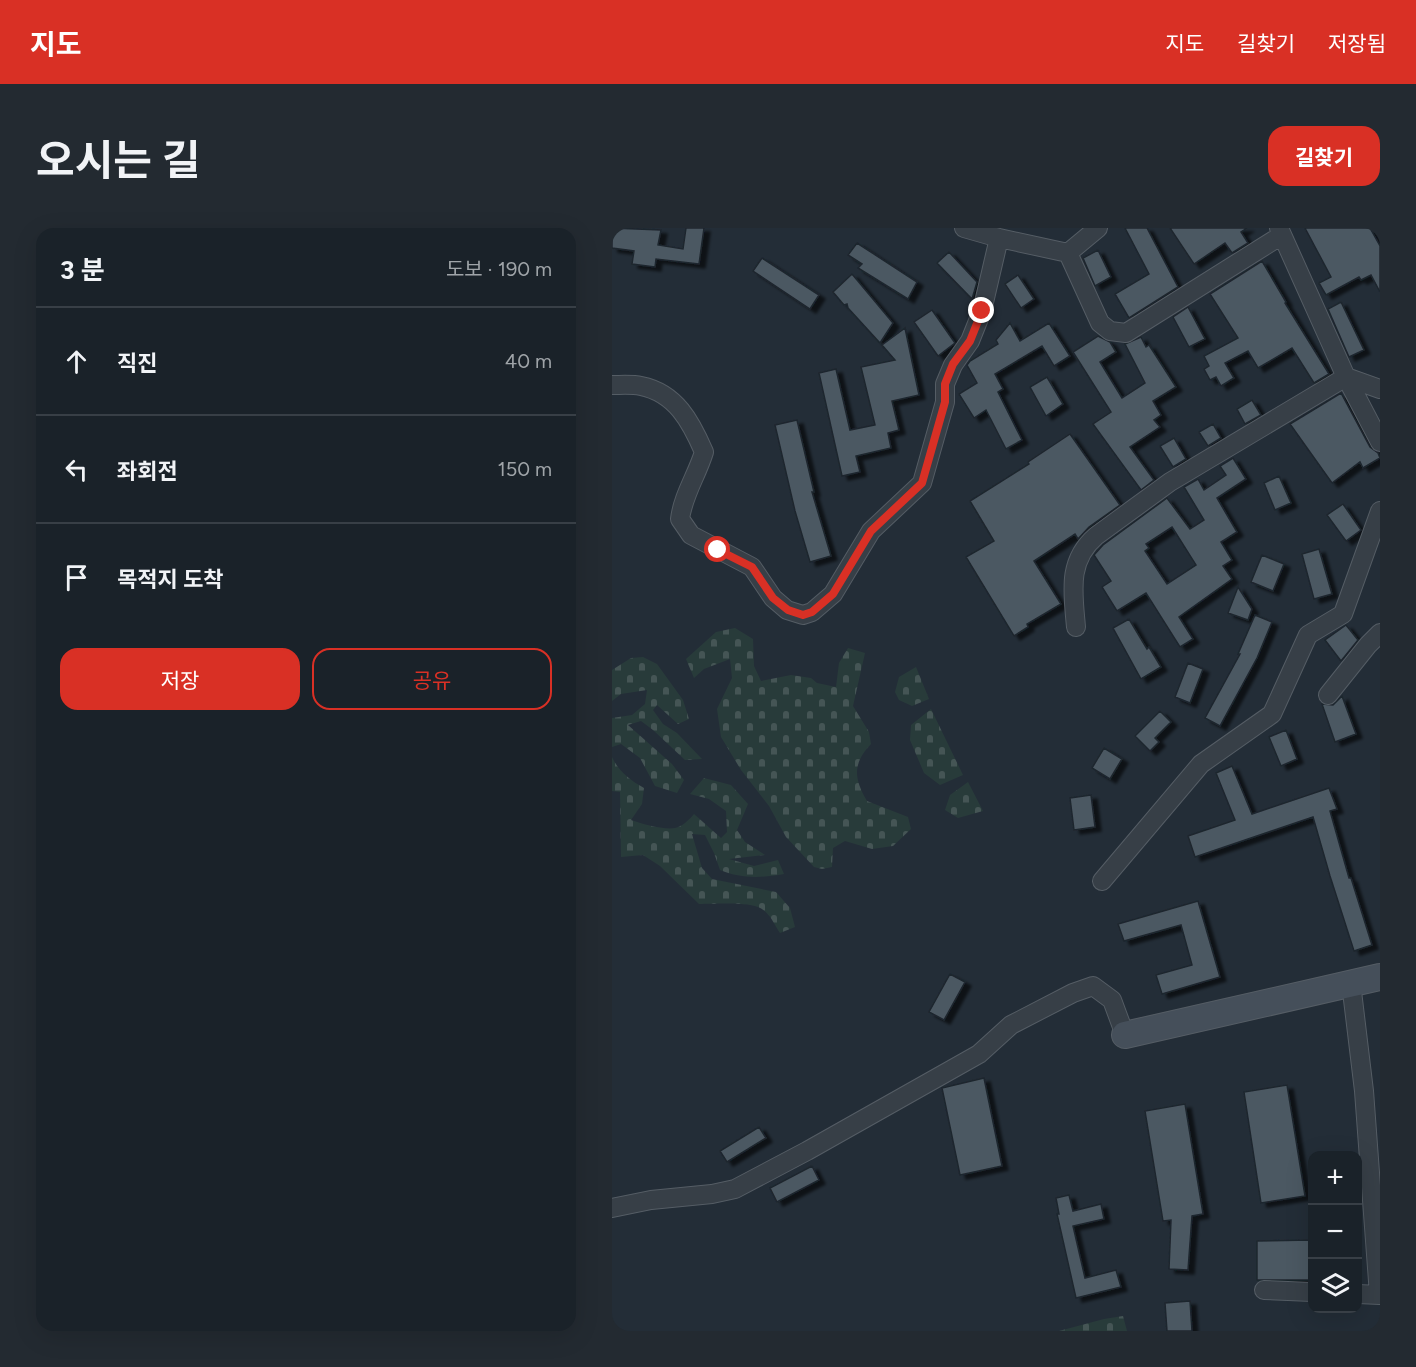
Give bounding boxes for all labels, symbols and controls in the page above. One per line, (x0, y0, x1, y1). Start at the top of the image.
text: 지도 (30, 27, 82, 61)
text: 지도 (1165, 31, 1204, 56)
text: 길찾기 (1237, 31, 1295, 56)
text: 저장됨 (1328, 31, 1386, 56)
button: 길찾기 (1268, 126, 1380, 186)
text: 오시는 길 (36, 135, 201, 186)
text: 3 분 (60, 254, 105, 286)
text: 도보 · 190 m (446, 257, 552, 281)
route end (968, 297, 994, 323)
icon: ahead (60, 345, 93, 378)
text: 40 m (505, 349, 552, 373)
text: 직진 (117, 350, 157, 377)
icon: left (60, 453, 93, 486)
text: 150 m (497, 457, 552, 481)
text: 좌회전 (117, 458, 178, 485)
route start (704, 536, 730, 562)
icon: arrive (60, 561, 93, 594)
text: 목적지 도착 (117, 566, 223, 593)
button: 저장 (60, 648, 300, 710)
button: 공유 (312, 648, 552, 710)
map controls (1308, 1151, 1362, 1313)
button: + (1308, 1151, 1362, 1205)
button: − (1308, 1205, 1362, 1259)
button: layers (1308, 1259, 1362, 1313)

